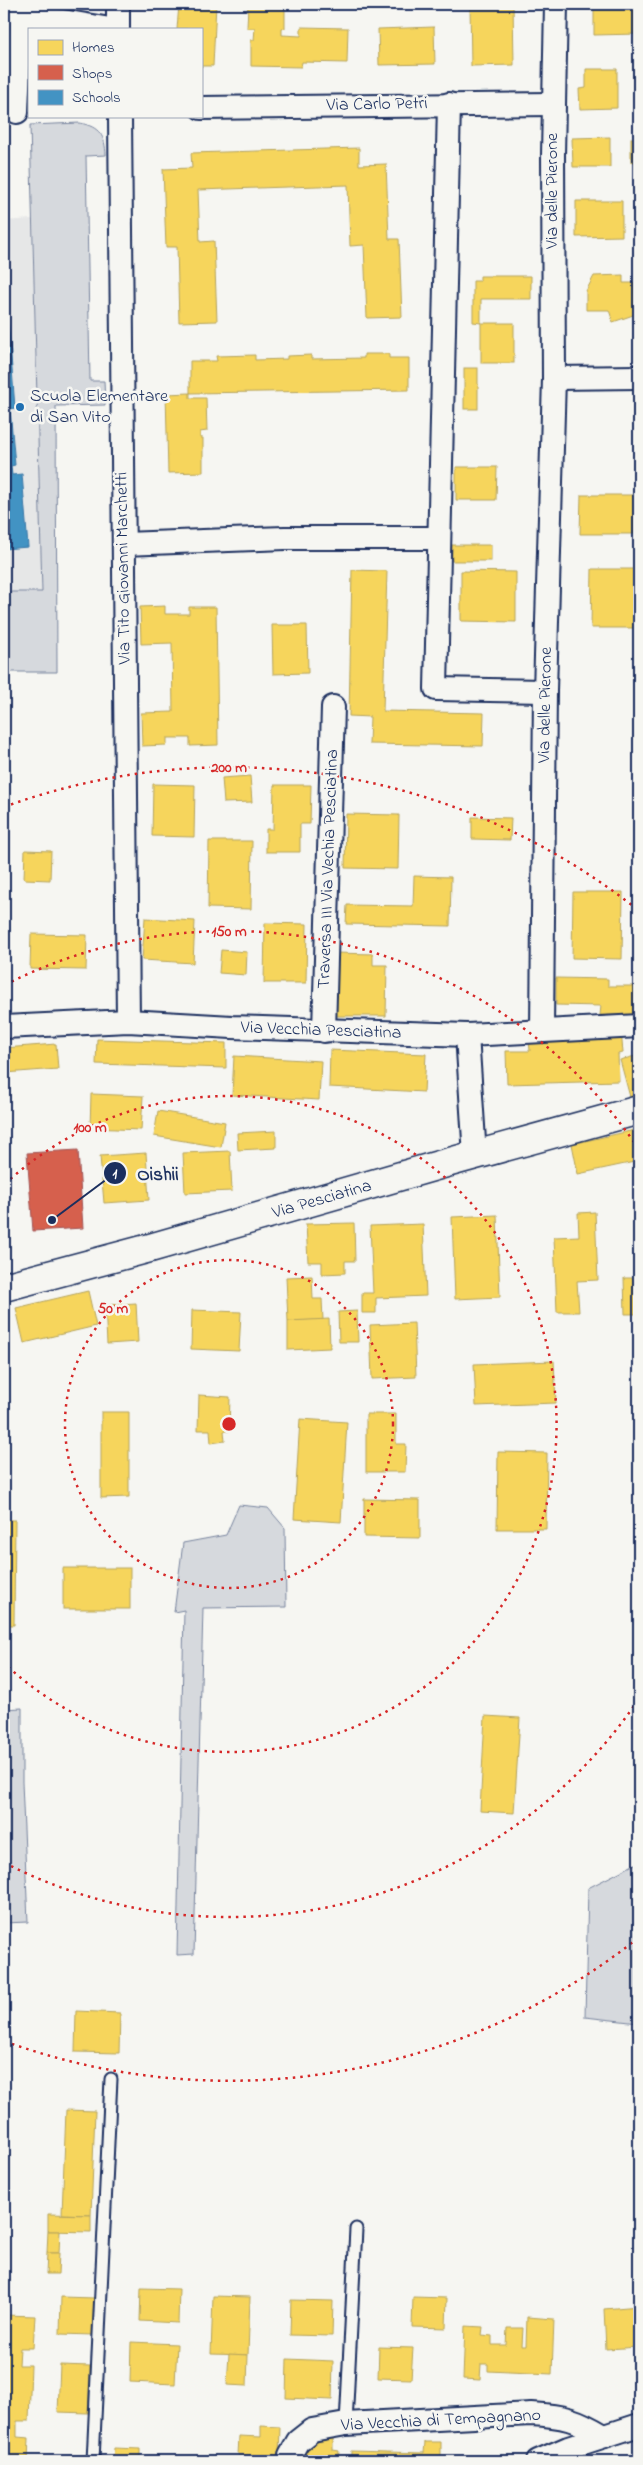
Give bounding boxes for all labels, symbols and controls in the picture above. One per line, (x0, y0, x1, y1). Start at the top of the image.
legend (28, 28, 202, 118)
text: Homes (72, 37, 115, 59)
text: Shops (72, 63, 112, 85)
text: Schools (72, 87, 121, 109)
street label: Via Carlo Petri (325, 91, 428, 119)
street label: Via delle Pierone (540, 132, 566, 250)
place label: Scuola Elementare di San Vito (30, 384, 169, 431)
marker: Scuola Elementare di San Vito (14, 401, 26, 413)
street label: Via Tito Giovanni Marchetti (109, 472, 139, 665)
street label: Via delle Pierone (532, 646, 560, 764)
street label: Traversa III Via Vechia Pesciatina (312, 749, 346, 989)
text: 200 m (210, 757, 247, 779)
text: 150 m (211, 921, 247, 943)
street label: Via Vecchia Pesciatina (239, 1015, 402, 1047)
text: 100 m (73, 1117, 107, 1139)
callout: Oishii (102, 1156, 189, 1190)
text: Oishii (137, 1162, 179, 1189)
text: 1 (113, 1163, 118, 1185)
street label: Via Pesciatina (268, 1173, 375, 1227)
text: 50 m (98, 1298, 129, 1320)
centre of rings (220, 1415, 238, 1433)
street label: Via Vecchia di Tempagnano (339, 2403, 542, 2440)

